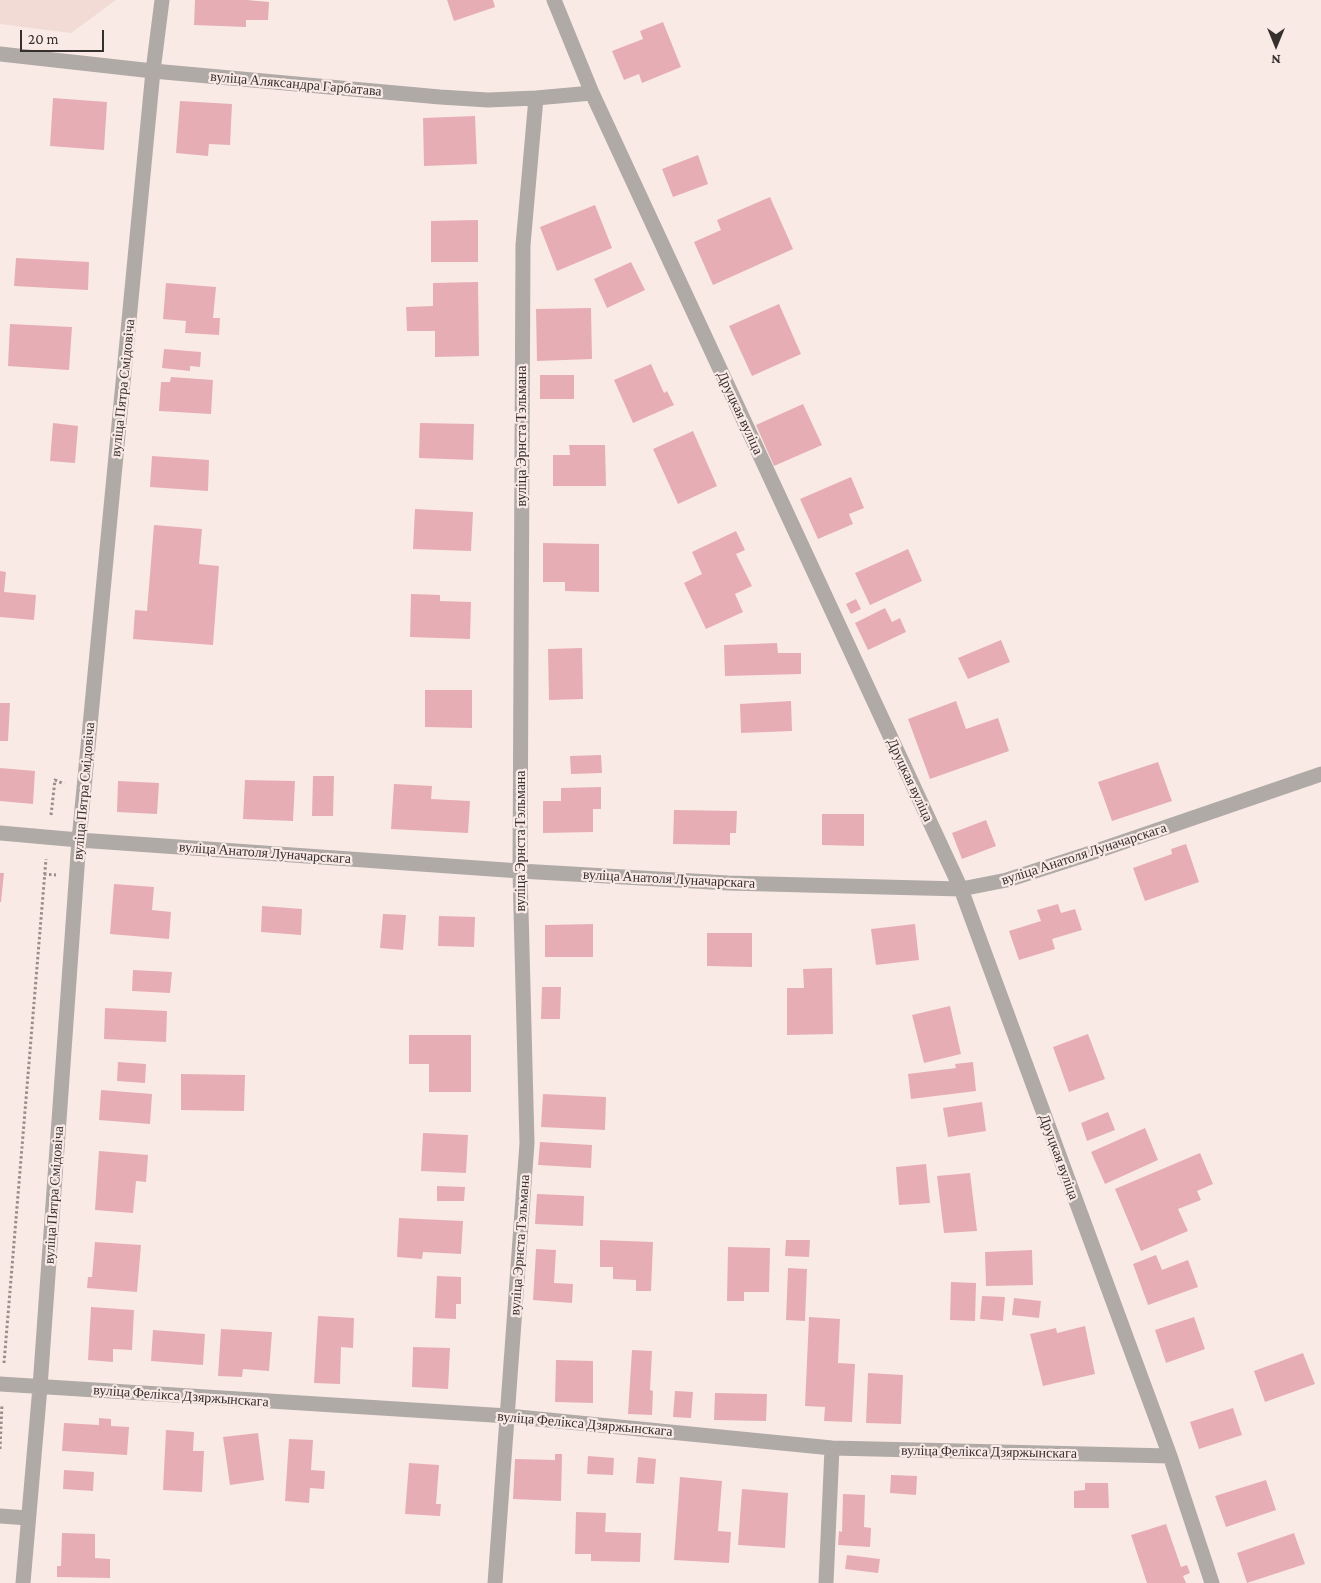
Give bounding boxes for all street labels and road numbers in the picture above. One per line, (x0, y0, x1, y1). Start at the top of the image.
street label: вуліца Аляксандра Гарбатава (210, 68, 382, 100)
street label: вуліца Пятра Смідовіча (107, 318, 139, 458)
street label: вуліца Эрнста Тэльмана (514, 365, 530, 507)
street label: Друцкая вуліца (713, 369, 767, 457)
street label: вуліца Пятра Смідовіча (70, 721, 98, 861)
street label: Друцкая вуліца (883, 736, 937, 824)
street label: вуліца Эрнста Тэльмана (513, 770, 529, 912)
street label: вуліца Анатоля Луначарскага (999, 819, 1169, 889)
street label: вуліца Анатоля Луначарскага (178, 839, 352, 867)
street label: вуліца Анатоля Луначарскага (582, 866, 756, 892)
street label: Друцкая вуліца (1036, 1112, 1082, 1202)
street label: вуліца Пятра Смідовіча (41, 1125, 67, 1265)
street label: вуліца Эрнста Тэльмана (507, 1174, 533, 1316)
street label: вуліца Фелікса Дзяржынскага (93, 1381, 269, 1411)
street label: вуліца Фелікса Дзяржынскага (497, 1408, 673, 1440)
street label: вуліца Фелікса Дзяржынскага (901, 1442, 1077, 1462)

